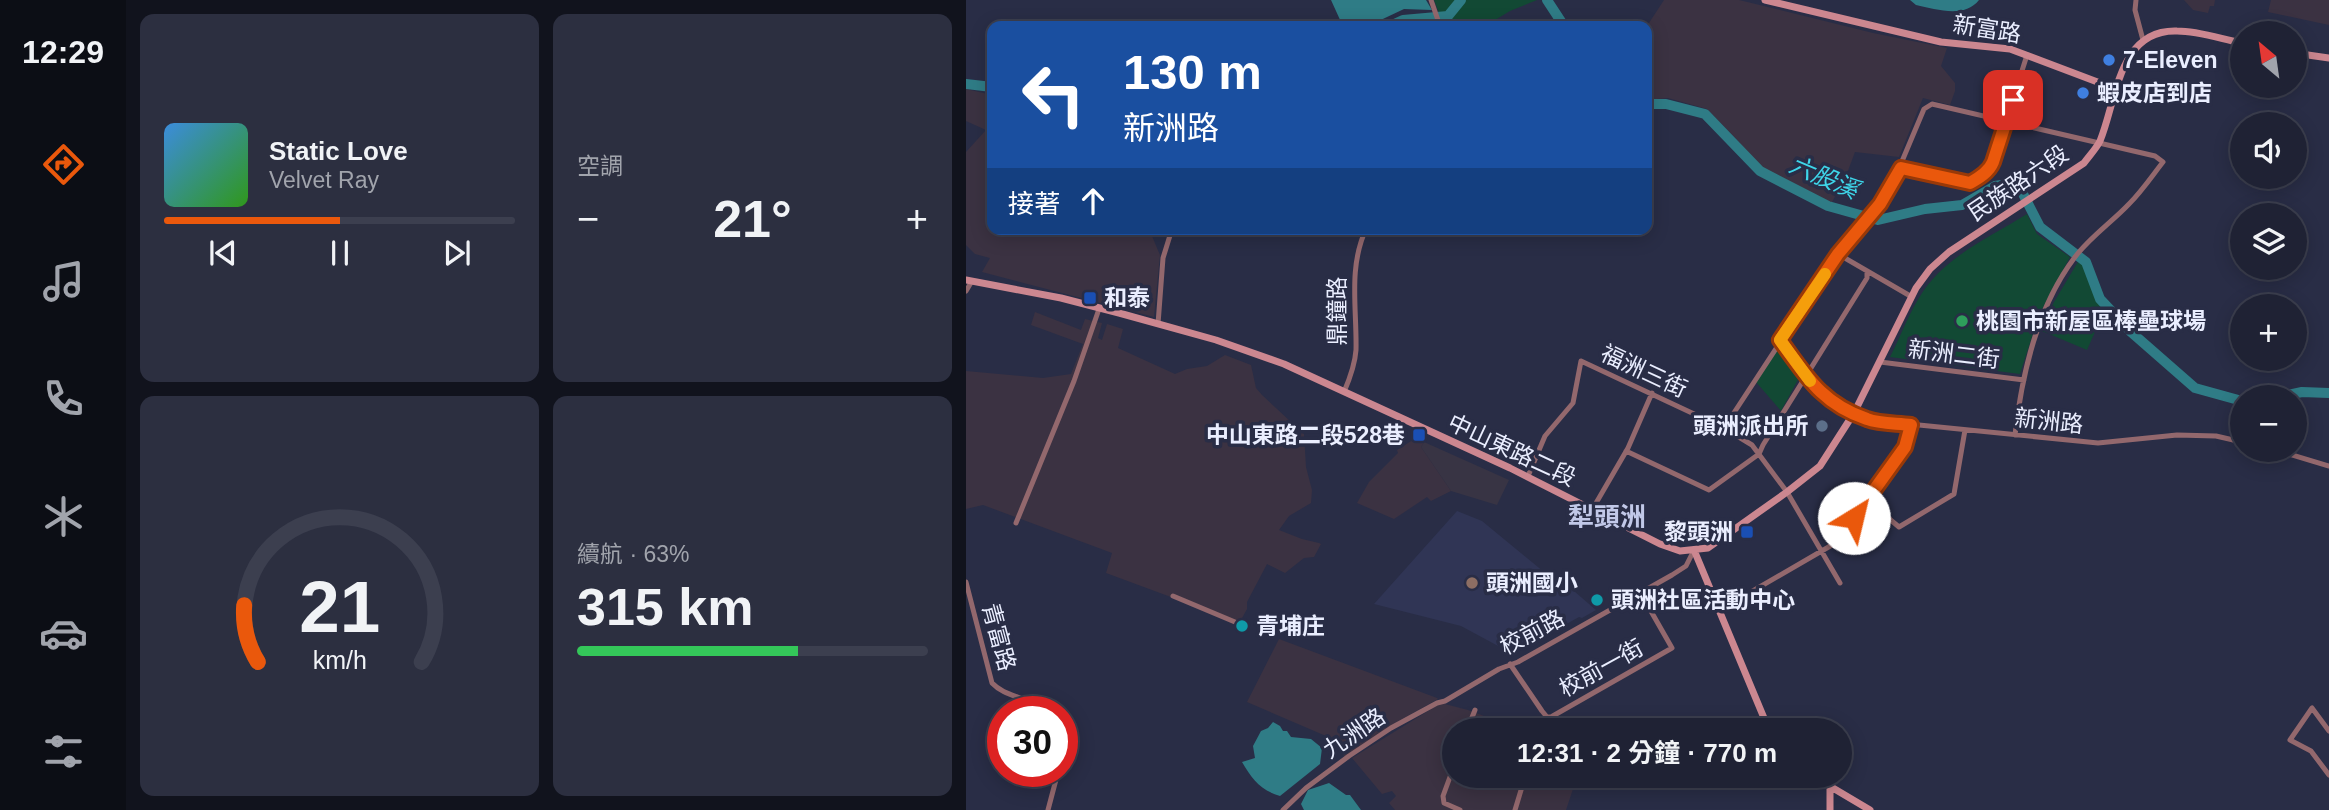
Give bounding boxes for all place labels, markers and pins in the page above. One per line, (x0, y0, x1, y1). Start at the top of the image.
place label: 7-Eleven (2123, 47, 2218, 73)
marker: 7-Eleven (2101, 52, 2117, 68)
pin (1983, 70, 2043, 130)
place label: 蝦皮店到店 (2097, 80, 2212, 106)
marker: 蝦皮店到店 (2075, 85, 2091, 101)
place label: 和泰 (1104, 285, 1150, 311)
marker: 和泰 (1082, 290, 1098, 306)
place label: 桃園市新屋區棒壘球場 (1976, 308, 2206, 334)
marker: 桃園市新屋區棒壘球場 (1954, 313, 1970, 329)
place label: 頭洲派出所 (1693, 413, 1808, 439)
marker: 頭洲派出所 (1814, 418, 1830, 434)
place label: 中山東路二段528巷 (1206, 422, 1405, 448)
marker: 中山東路二段528巷 (1411, 427, 1427, 443)
place label: 黎頭洲 (1664, 519, 1733, 545)
marker: 黎頭洲 (1739, 524, 1755, 540)
place label: 頭洲國小 (1486, 570, 1578, 596)
marker: 頭洲國小 (1464, 575, 1480, 591)
place label: 頭洲社區活動中心 (1611, 587, 1795, 613)
marker: 頭洲社區活動中心 (1589, 592, 1605, 608)
place label: 青埔庄 (1256, 613, 1325, 639)
marker: 青埔庄 (1234, 618, 1250, 634)

